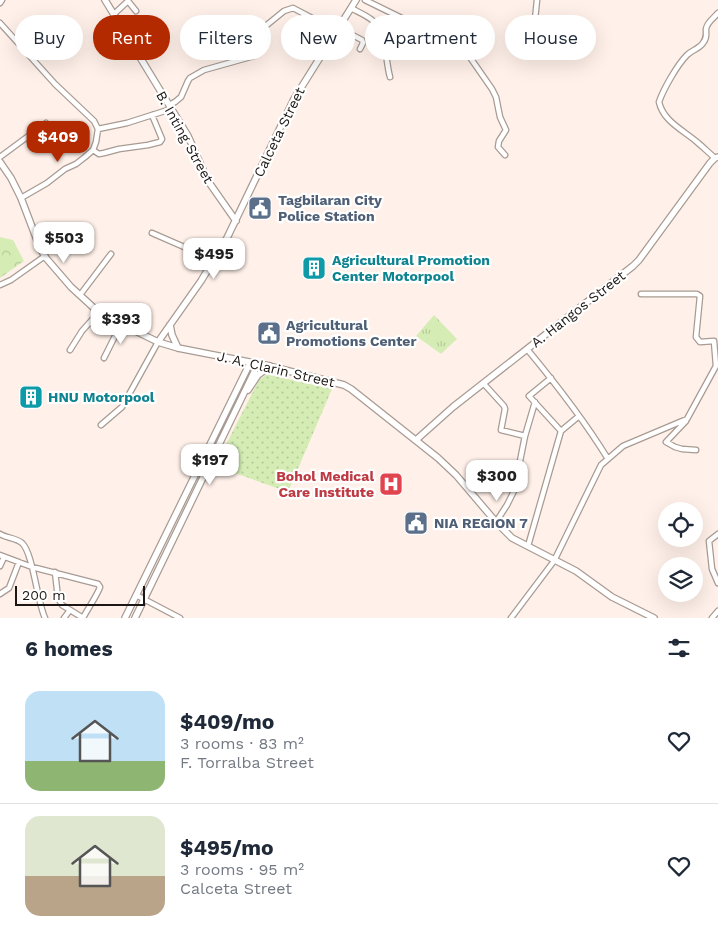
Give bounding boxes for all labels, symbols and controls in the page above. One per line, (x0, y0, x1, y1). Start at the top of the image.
chip: Buy (15, 15, 83, 60)
chip: Rent (93, 15, 170, 60)
chip: Filters (180, 15, 271, 60)
chip: New (281, 15, 355, 60)
chip: Apartment (365, 15, 495, 60)
chip: House (505, 15, 596, 60)
street label: Calceta Street (250, 84, 308, 180)
street label: B. Inting Street (153, 88, 217, 186)
pin: $409 (28, 120, 88, 163)
text: $409 (38, 127, 78, 146)
place label: Tagbilaran City Police Station (278, 192, 382, 224)
public building icon: Tagbilaran City Police Station (247, 195, 273, 221)
pin: $503 (34, 222, 94, 264)
text: $503 (44, 228, 84, 247)
pin: $495 (184, 238, 244, 280)
text: $495 (194, 244, 234, 263)
place label: Agricultural Promotion Center Motorpool (332, 252, 490, 284)
building icon: Agricultural Promotion Center Motorpool (301, 255, 327, 281)
street label: A. Hangos Street (528, 267, 628, 351)
pin: $393 (91, 302, 151, 345)
text: $393 (102, 309, 140, 328)
place label: Agricultural Promotions Center (286, 317, 416, 349)
public building icon: Agricultural Promotions Center (256, 320, 282, 346)
street label: J. A. Clarin Street (216, 348, 337, 390)
building icon: HNU Motorpool (18, 384, 44, 410)
place label: HNU Motorpool (48, 389, 155, 405)
pin: $197 (180, 444, 240, 486)
text: $197 (192, 450, 228, 469)
pin: $300 (467, 460, 527, 502)
text: $300 (477, 466, 517, 485)
place label: Bohol Medical Care Institute (276, 468, 374, 500)
hospital icon: Bohol Medical Care Institute (378, 471, 404, 497)
map controls (658, 502, 703, 602)
button: locate (658, 502, 703, 547)
public building icon: NIA REGION 7 (403, 510, 429, 536)
place label: NIA REGION 7 (434, 515, 528, 531)
button: layers (658, 557, 703, 602)
scale bar (15, 583, 145, 606)
text: 200 m (22, 587, 66, 603)
icon: filters (665, 634, 693, 662)
text: 6 homes (25, 636, 113, 661)
text: $409/mo (180, 709, 274, 734)
icon: home (65, 711, 125, 771)
icon: heart (665, 727, 693, 755)
text: 3 rooms · 83 m² (180, 734, 304, 753)
text: F. Torralba Street (180, 753, 314, 772)
text: $495/mo (180, 835, 274, 860)
icon: home (65, 836, 125, 896)
icon: heart (665, 852, 693, 880)
text: 3 rooms · 95 m² (180, 860, 304, 879)
text: Calceta Street (180, 879, 292, 898)

